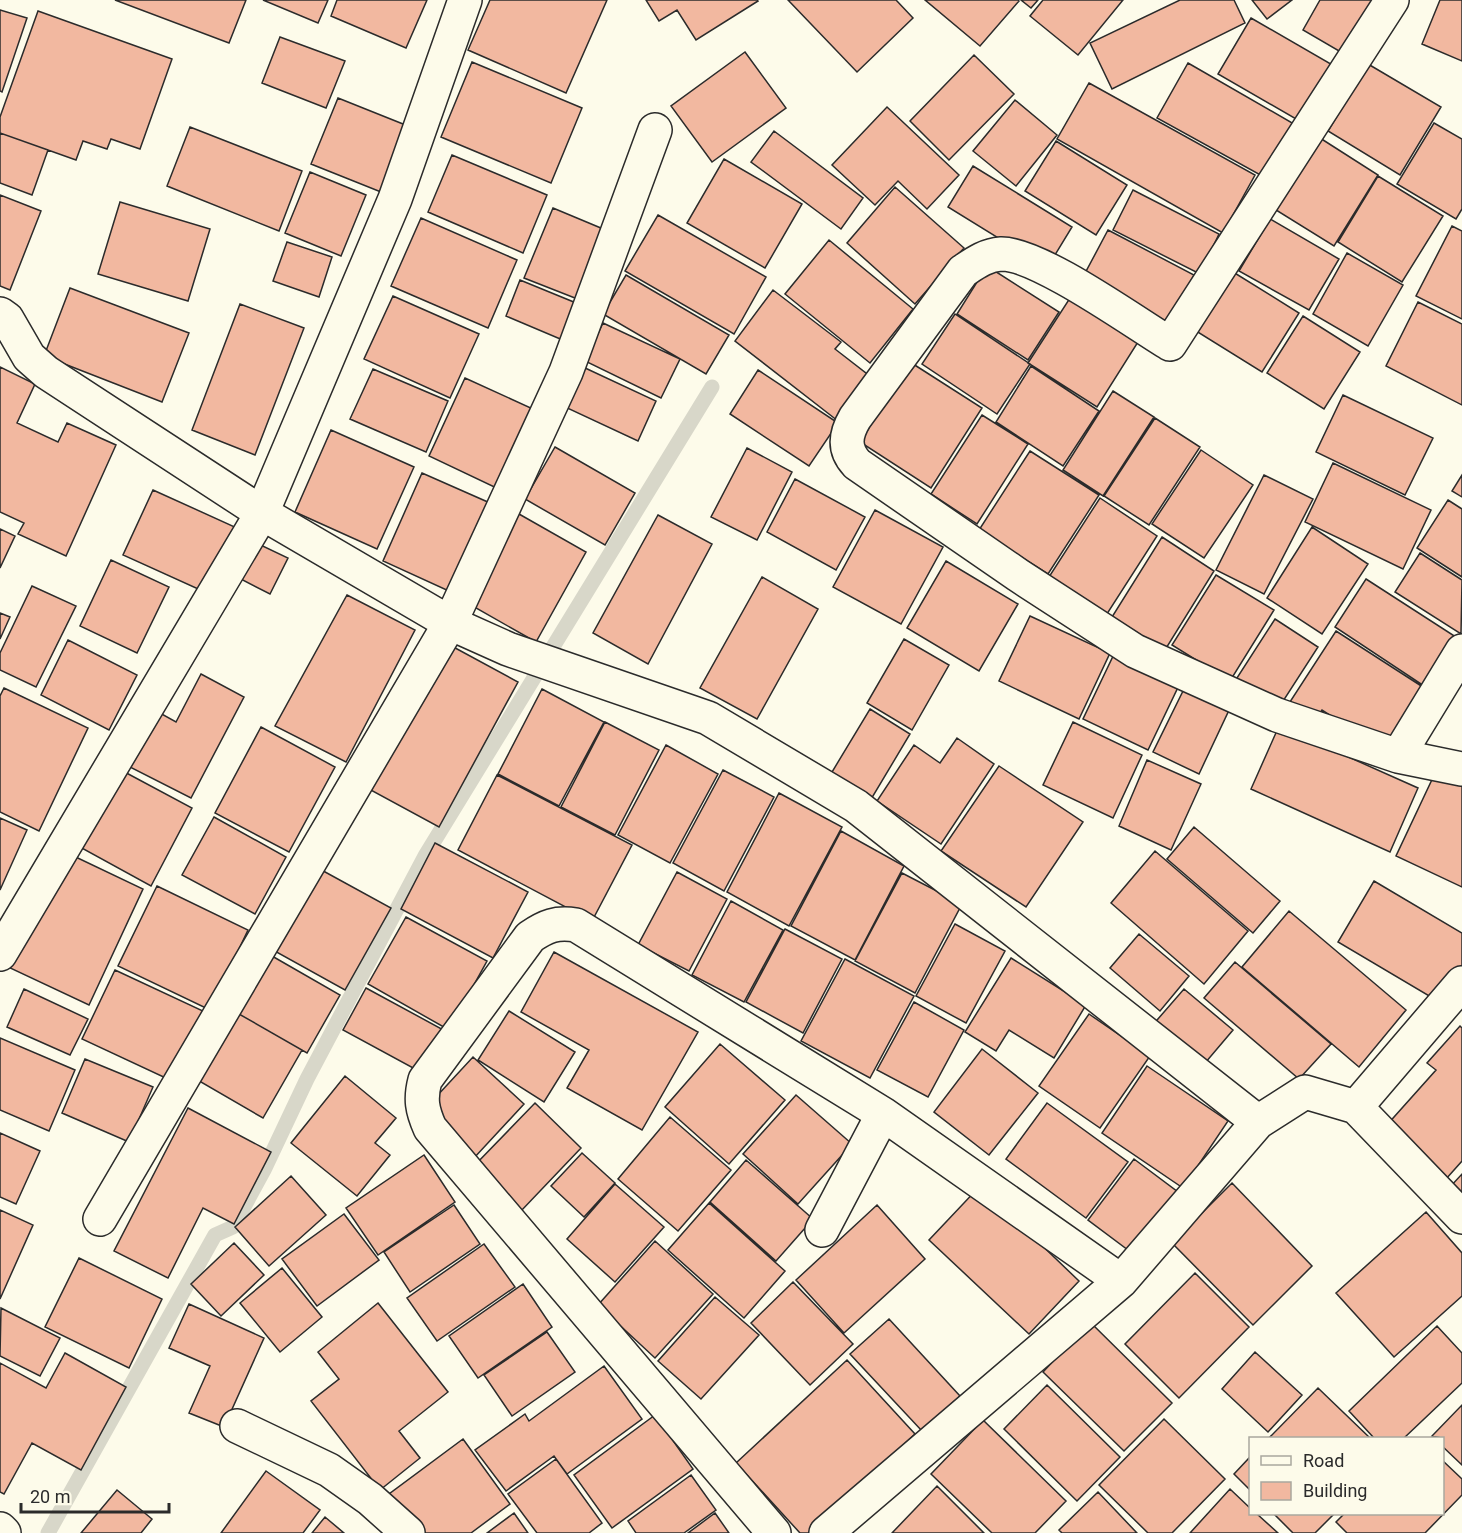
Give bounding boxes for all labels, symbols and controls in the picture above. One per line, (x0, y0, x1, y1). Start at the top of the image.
legend (1249, 1437, 1444, 1515)
text: Road (1303, 1450, 1344, 1471)
scale bar (21, 1476, 170, 1514)
text: Building (1303, 1480, 1367, 1501)
text: 20 m (30, 1486, 70, 1507)

